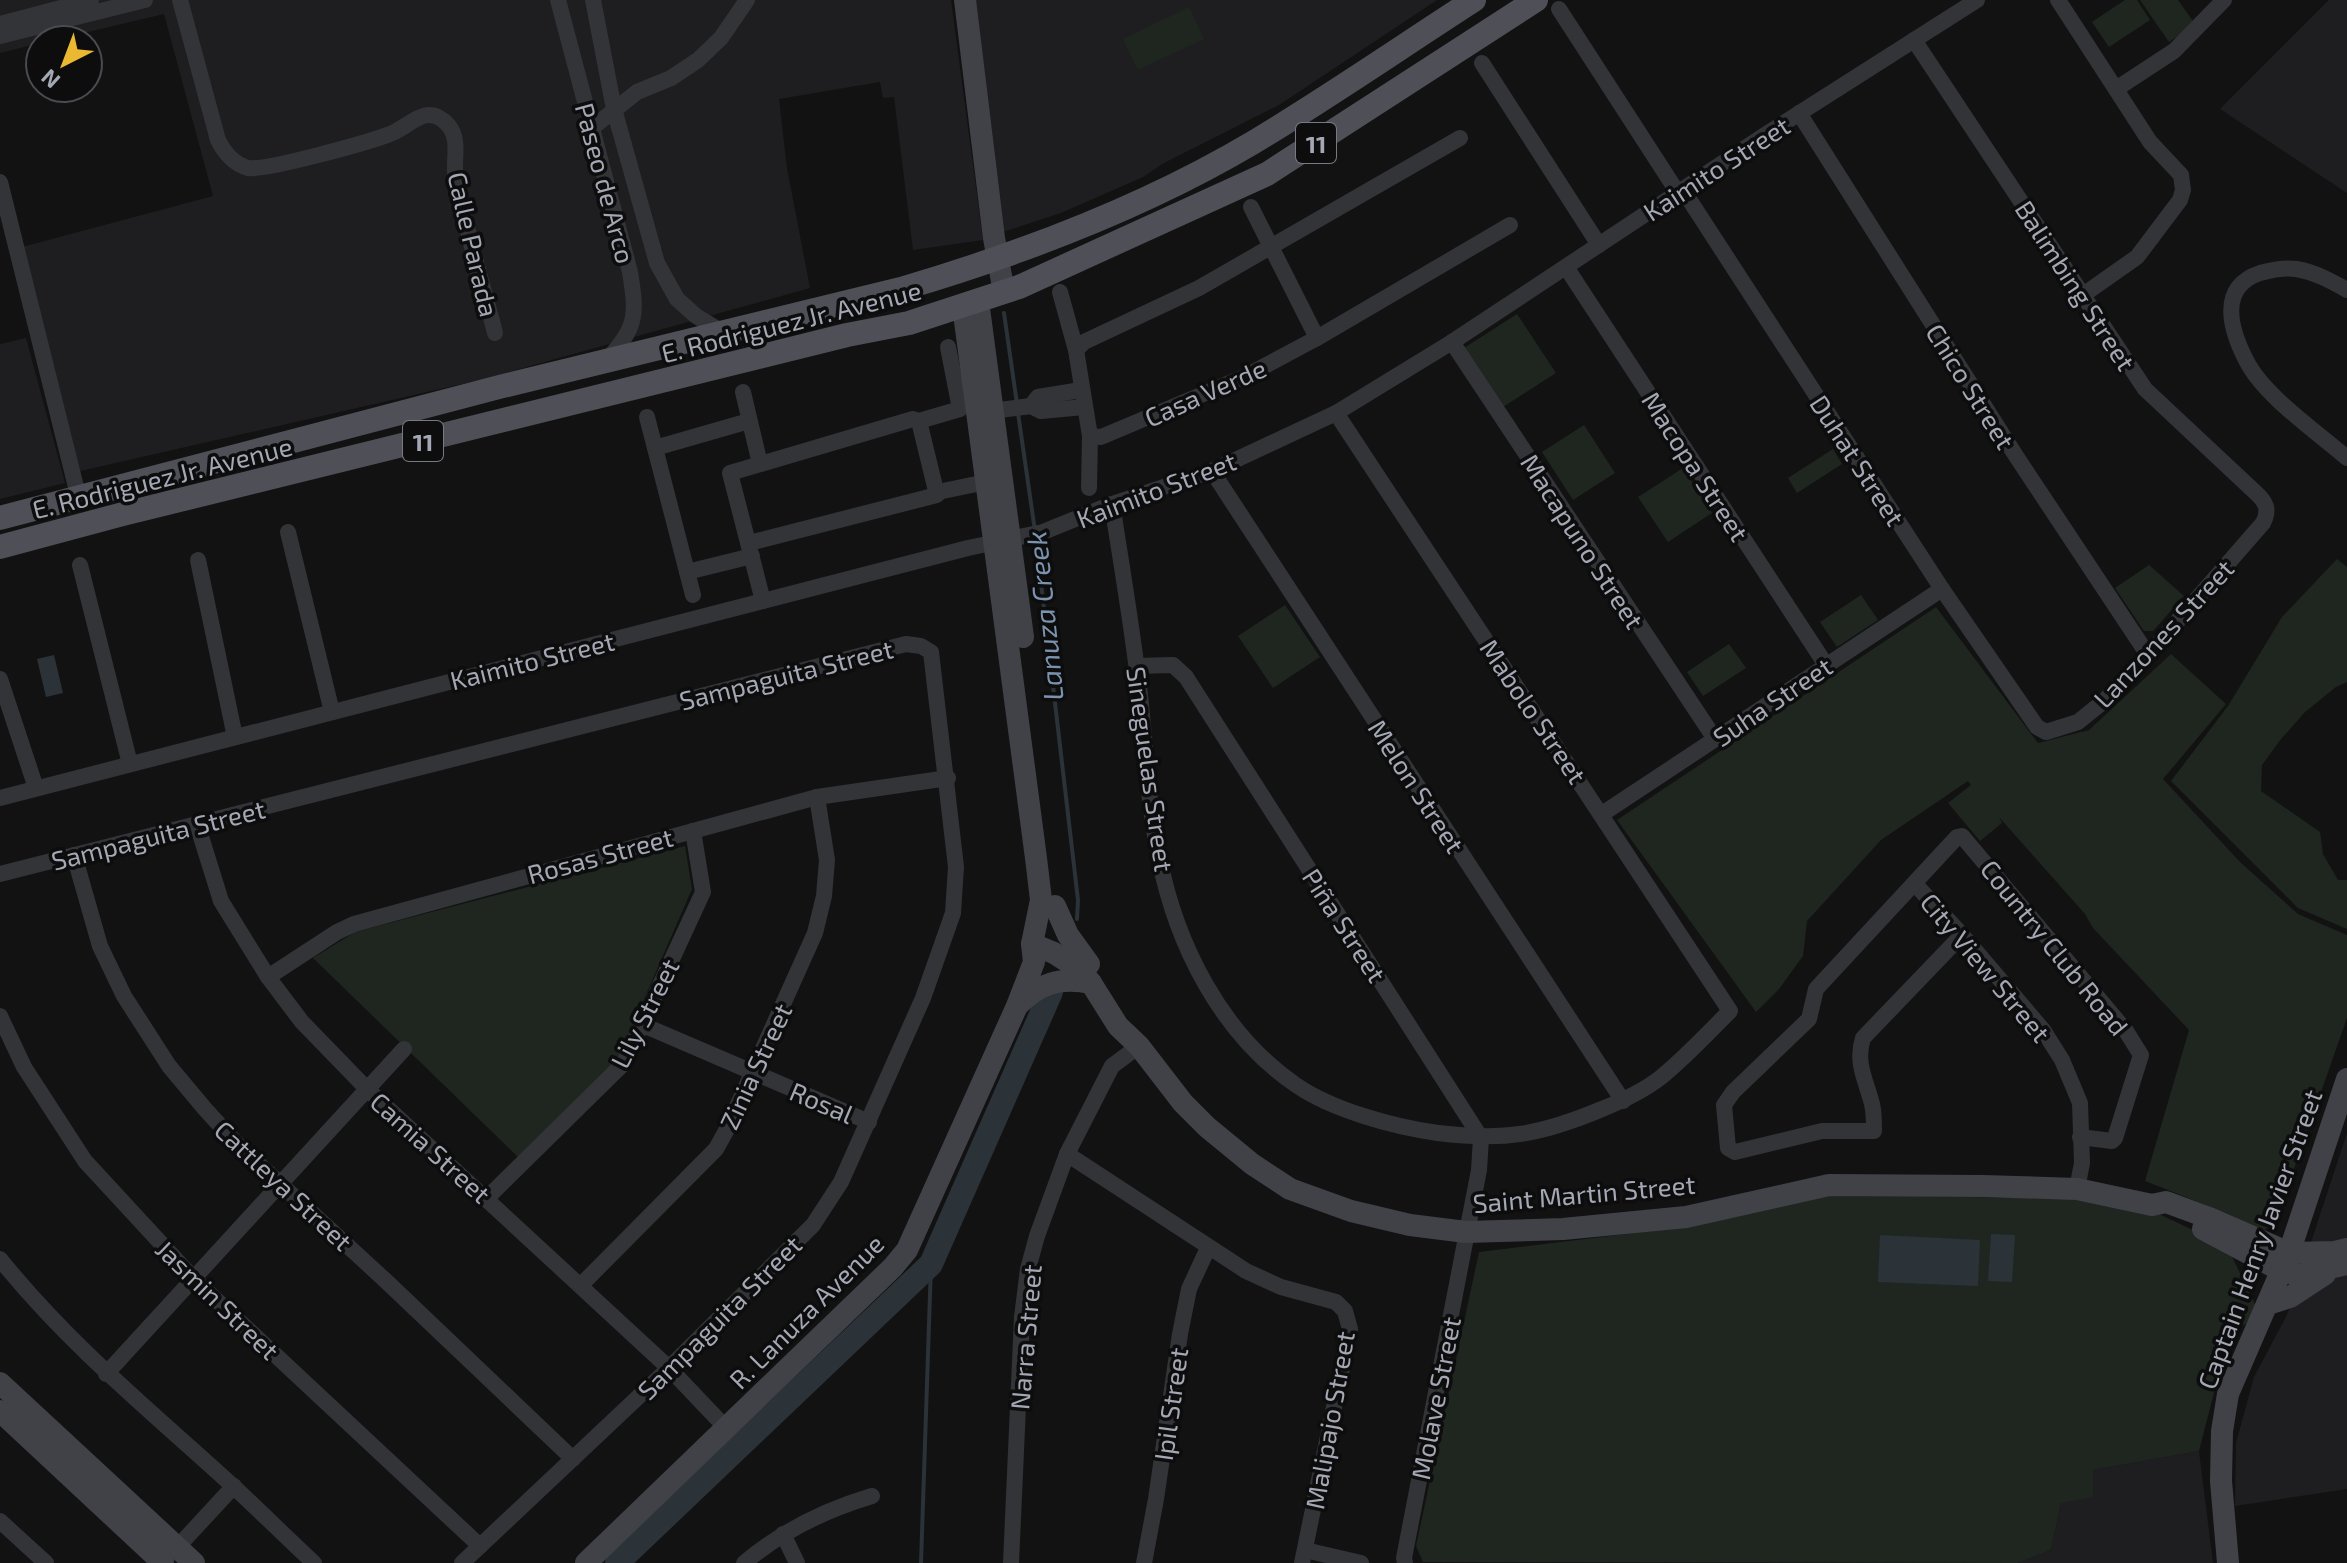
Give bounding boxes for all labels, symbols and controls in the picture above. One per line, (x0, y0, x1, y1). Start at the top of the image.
north arrow (24, 24, 104, 104)
text: N (35, 65, 65, 95)
street label: Paseo de Arco (570, 99, 642, 267)
street label: Kaimito Street (1637, 109, 1795, 227)
road number: 11 (1296, 123, 1336, 163)
street label: Calle Parada (442, 169, 506, 319)
street label: Balimbing Street (2010, 194, 2142, 376)
street label: E. Rodriguez Jr. Avenue (658, 274, 924, 368)
street label: Chico Street (1920, 318, 2022, 454)
street label: Casa Verde (1140, 351, 1270, 433)
street label: Macopa Street (1636, 386, 1756, 547)
street label: Duhat Street (1804, 389, 1912, 531)
road number: 11 (403, 421, 443, 461)
street label: E. Rodriguez Jr. Avenue (29, 430, 295, 524)
street label: Kaimito Street (1072, 444, 1240, 534)
street label: Macapuno Street (1515, 448, 1651, 634)
water label: Lanuza Creek (1018, 530, 1070, 702)
street label: Lanzones Street (2087, 552, 2240, 713)
street label: Kaimito Street (447, 625, 617, 695)
street label: Sampaguita Street (676, 632, 896, 716)
street label: Mabolo Street (1474, 633, 1594, 789)
street label: Suha Street (1707, 650, 1837, 752)
street label: Sineguelas Street (1121, 665, 1181, 874)
street label: Melon Street (1362, 714, 1472, 858)
street label: Sampaguita Street (48, 792, 268, 876)
street label: Rosas Street (524, 821, 676, 889)
street label: Country Club Road (1975, 853, 2135, 1041)
street label: Piña Street (1297, 862, 1393, 988)
street label: City View Street (1915, 886, 2057, 1048)
street label: Lily Street (603, 953, 685, 1073)
street label: Zinia Street (712, 998, 798, 1134)
street label: Rosal (786, 1075, 859, 1129)
street label: Camia Street (365, 1085, 497, 1209)
street label: Captain Henry Javier Street (2190, 1085, 2328, 1393)
street label: Cattleya Street (209, 1113, 359, 1257)
street label: Saint Martin Street (1472, 1168, 1697, 1218)
street label: R. Lanuza Avenue (722, 1227, 890, 1395)
street label: Sampaguita Street (631, 1229, 807, 1405)
street label: Jasmin Street (150, 1233, 286, 1365)
street label: Narra Street (1003, 1263, 1047, 1411)
street label: Molave Street (1404, 1314, 1466, 1482)
street label: Malipajo Street (1298, 1329, 1360, 1511)
street label: Ipil Street (1147, 1346, 1193, 1462)

